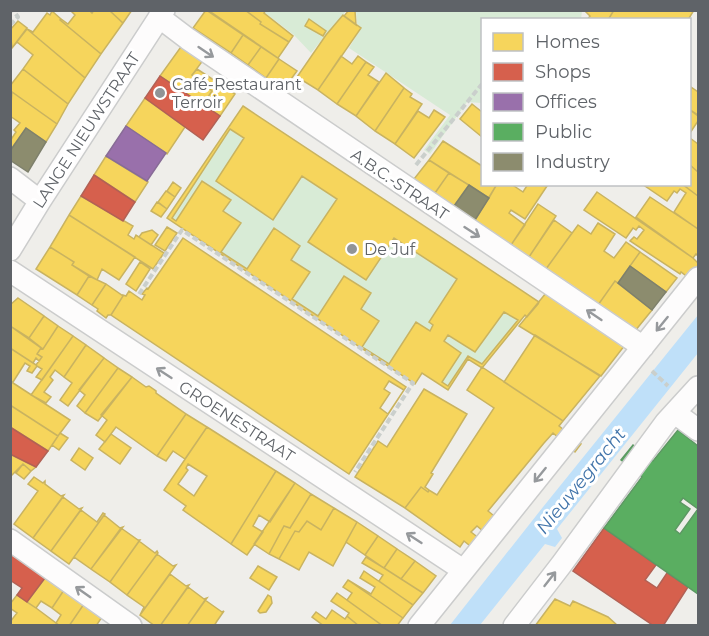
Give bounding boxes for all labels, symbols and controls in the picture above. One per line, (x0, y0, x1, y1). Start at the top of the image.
legend (481, 18, 691, 186)
text: Homes (535, 31, 600, 53)
one-way arrow (197, 46, 214, 58)
street label: LANGE NIEUWSTRAAT (29, 48, 144, 212)
text: Shops (535, 61, 591, 83)
place label: Café-Restaurant Terroir (172, 75, 302, 112)
marker: Café-Restaurant Terroir (153, 86, 167, 100)
text: Offices (535, 91, 597, 113)
text: Public (535, 121, 592, 143)
street label: A.B.C.-STRAAT (347, 145, 453, 224)
text: Industry (535, 151, 610, 173)
one-way arrow (463, 226, 479, 238)
place label: De Juf (364, 240, 416, 259)
marker: De Juf (345, 242, 359, 256)
one-way arrow (586, 308, 603, 321)
one-way arrow (656, 315, 669, 331)
one-way arrow (156, 366, 173, 378)
street label: GROENESTRAAT (175, 377, 299, 466)
water label: Nieuwegracht (532, 423, 631, 538)
one-way arrow (533, 467, 546, 483)
one-way arrow (407, 532, 423, 544)
one-way arrow (544, 572, 557, 588)
one-way arrow (76, 586, 92, 598)

